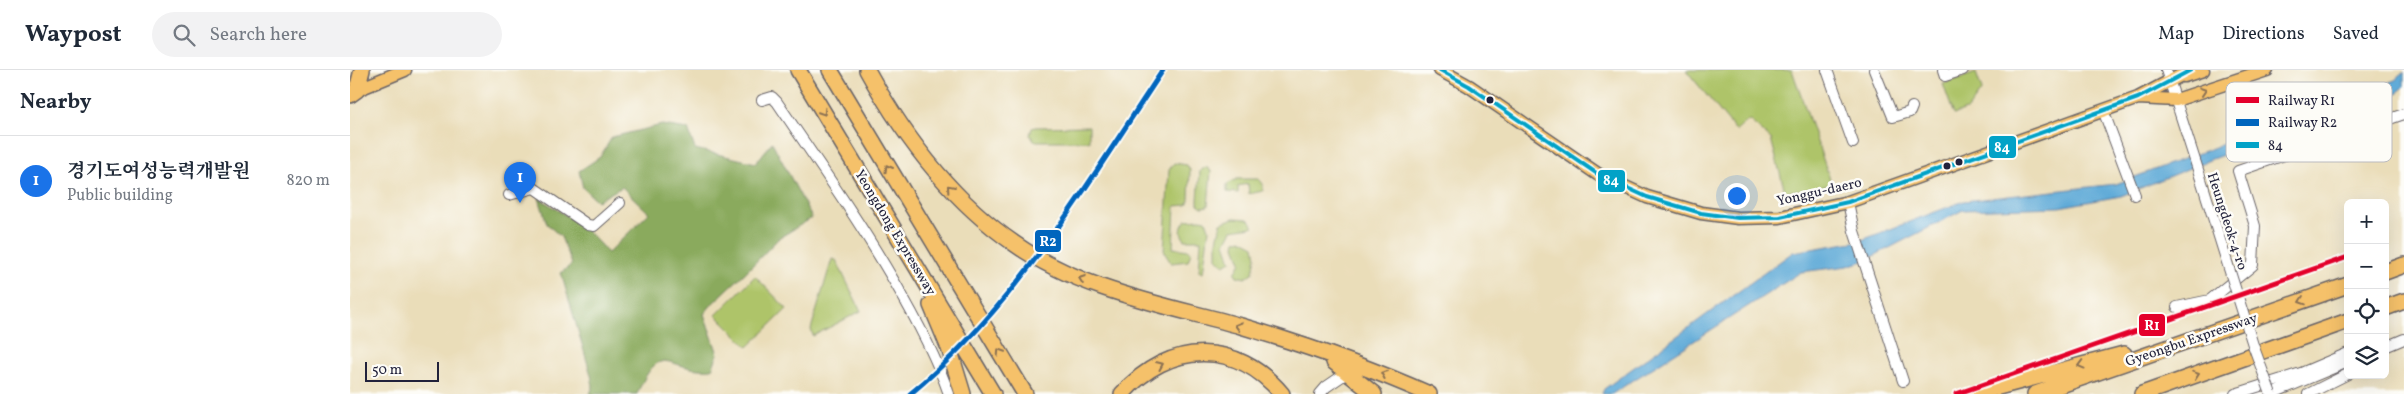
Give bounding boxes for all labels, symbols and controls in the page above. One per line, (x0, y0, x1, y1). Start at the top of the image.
search box (152, 12, 502, 57)
text: Waypost (25, 18, 122, 52)
icon: search (170, 21, 198, 49)
text: Search here (210, 22, 307, 48)
text: Map (2158, 22, 2194, 47)
text: Directions (2222, 22, 2305, 47)
text: Saved (2333, 22, 2379, 47)
legend (2226, 82, 2392, 162)
one-way arrow (2198, 87, 2207, 97)
text: Nearby (20, 88, 91, 117)
text: Railway R1 (2268, 92, 2335, 111)
unlabelled marker (1485, 95, 1495, 105)
one-way arrow (817, 106, 826, 115)
text: Railway R2 (2268, 114, 2337, 133)
line badge: 84 (1988, 135, 2017, 159)
text: 84 (2268, 137, 2283, 156)
text: 84 (1994, 139, 2010, 158)
unlabelled marker (1954, 157, 1964, 167)
text: 경기도여성능력개발원 (67, 159, 251, 185)
unlabelled marker (1942, 161, 1952, 171)
pin: 1 (504, 162, 536, 203)
one-way arrow (885, 165, 895, 174)
street label: Yeongdong Expressway (850, 166, 940, 300)
line badge: 84 (1597, 169, 1626, 193)
text: 1 (33, 170, 39, 192)
text: 820 m (286, 170, 330, 192)
street label: Heungdeok-4-ro (2202, 170, 2251, 273)
text: 84 (1603, 172, 1619, 191)
street label: Yonggu-daero (1775, 174, 1864, 211)
your location (1724, 183, 1750, 209)
text: Public building (67, 185, 173, 207)
one-way arrow (947, 185, 956, 194)
map controls (2344, 199, 2389, 379)
button: + (2344, 199, 2389, 244)
line badge: R2 (1034, 229, 1062, 253)
text: R2 (1039, 233, 1057, 252)
button: − (2344, 244, 2389, 289)
one-way arrow (1079, 275, 1087, 285)
button: locate (2344, 289, 2389, 334)
one-way arrow (2298, 295, 2306, 305)
street label: Gyeongbu Expressway (2123, 309, 2260, 372)
line badge: R1 (2138, 313, 2166, 337)
text: R1 (2144, 317, 2160, 336)
one-way arrow (1235, 321, 1243, 331)
button: layers (2344, 334, 2389, 379)
one-way arrow (997, 348, 1006, 358)
scale bar (365, 359, 439, 382)
one-way arrow (2076, 359, 2085, 370)
one-way arrow (1155, 360, 1164, 371)
text: 50 m (372, 361, 402, 380)
one-way arrow (1380, 370, 1389, 381)
one-way arrow (2191, 371, 2199, 381)

